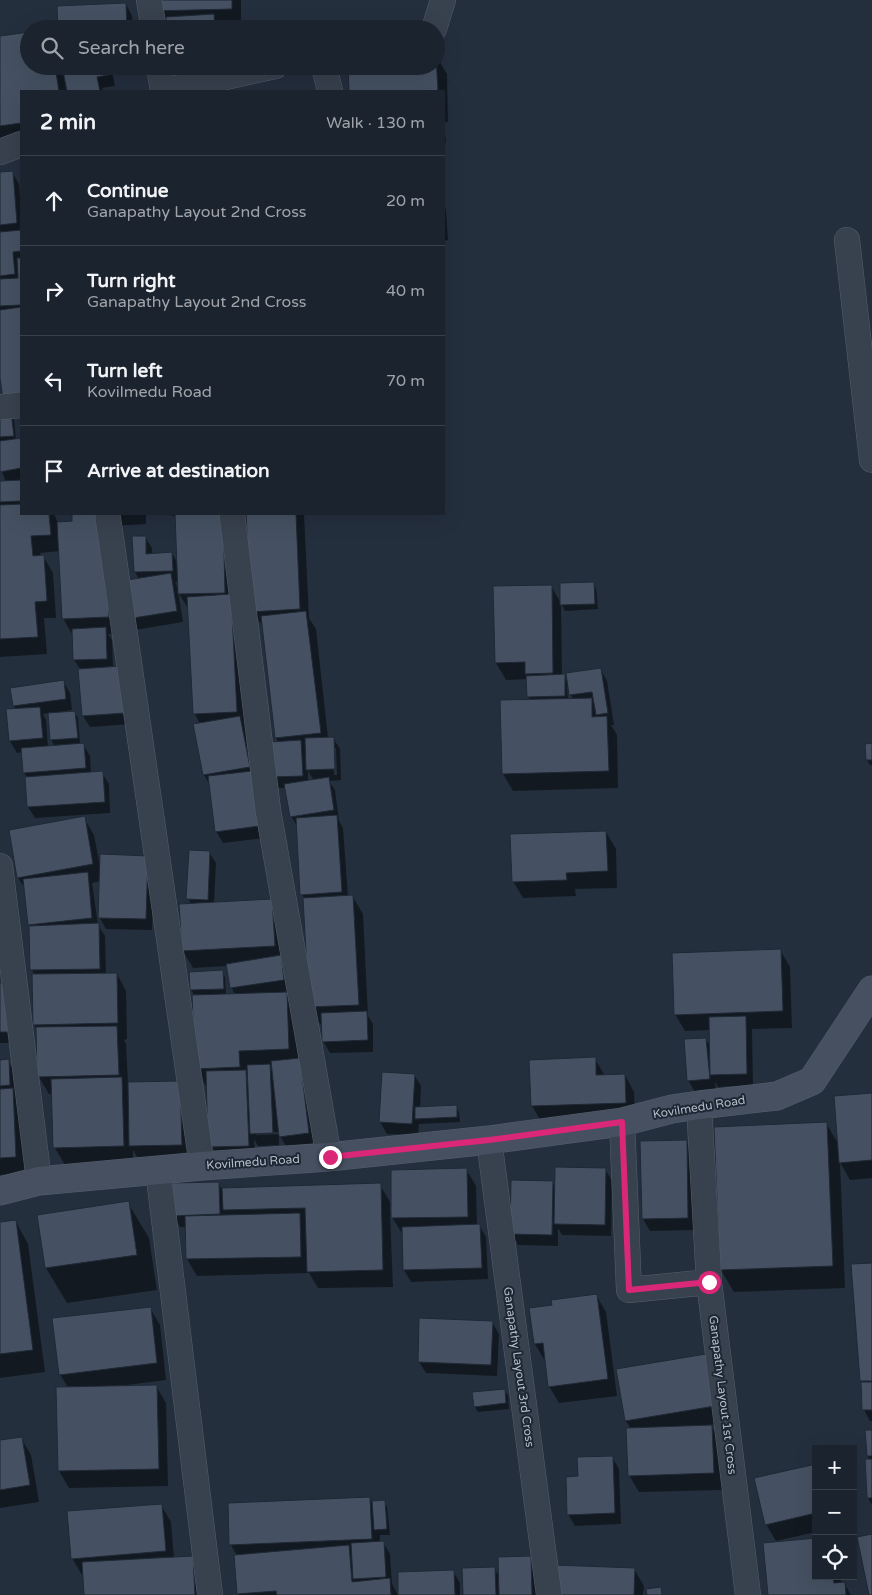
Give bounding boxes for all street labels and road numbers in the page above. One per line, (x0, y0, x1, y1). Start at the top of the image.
street label: Kovilmedu Road (652, 1093, 746, 1121)
street label: Kovilmedu Road (206, 1152, 300, 1172)
street label: Ganapathy Layout 3rd Cross (501, 1286, 537, 1448)
street label: Ganapathy Layout 1st Cross (706, 1315, 740, 1476)

